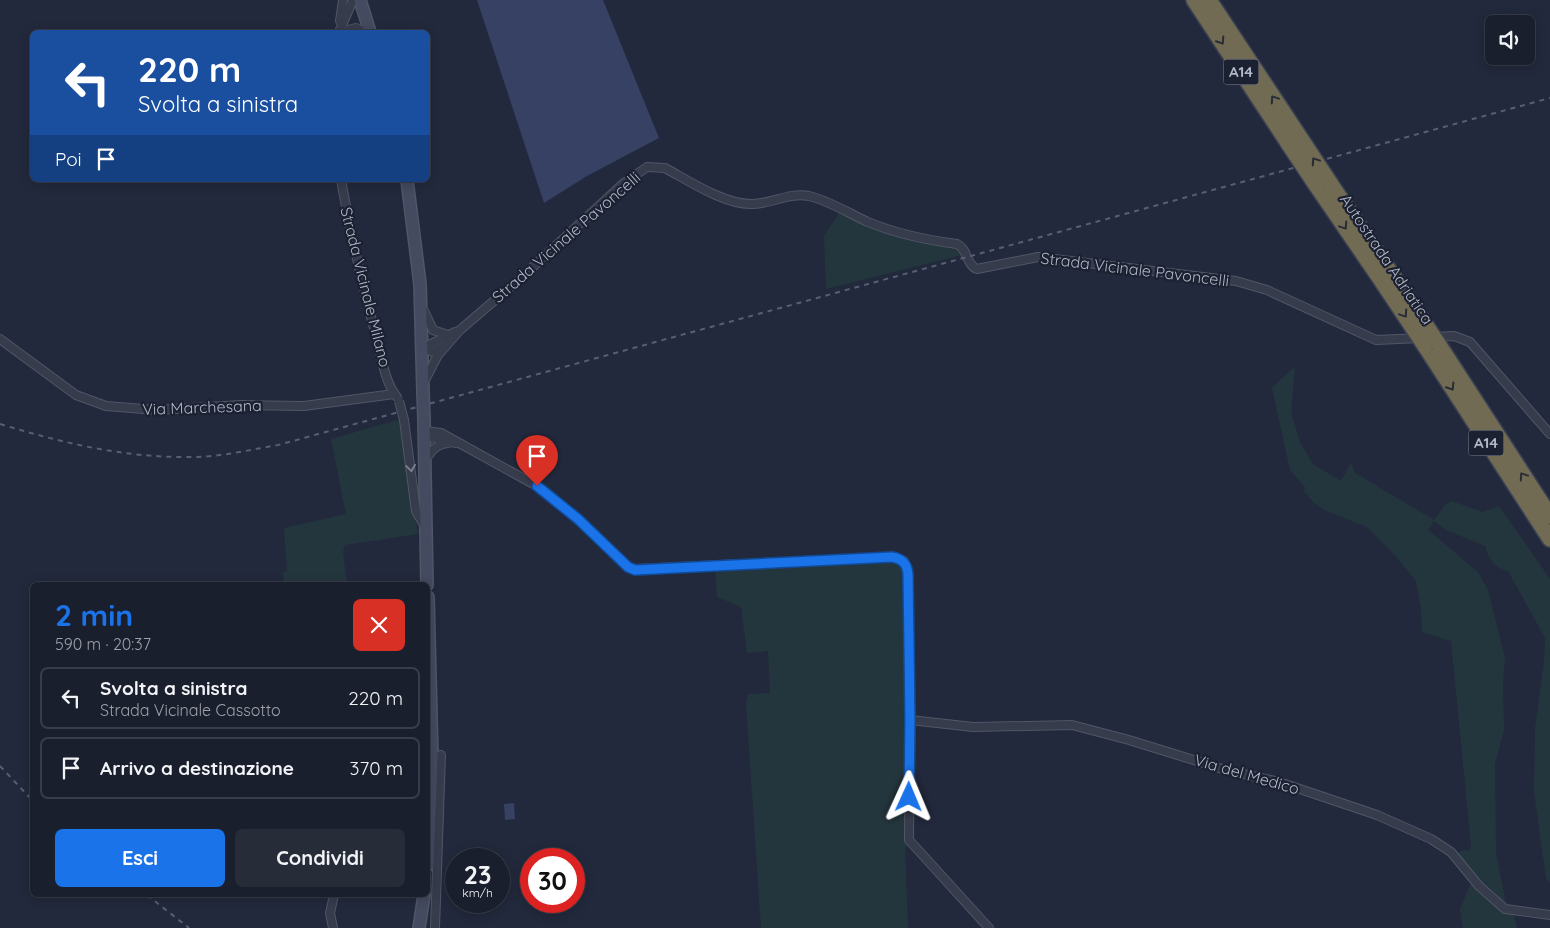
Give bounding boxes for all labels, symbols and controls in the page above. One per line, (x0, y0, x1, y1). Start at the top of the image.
map controls (1485, 15, 1535, 65)
button: sound (1485, 15, 1535, 65)
one-way arrow (1214, 35, 1224, 44)
text: 220 m (138, 47, 241, 91)
icon: left (55, 50, 120, 115)
road number: A14 (1224, 60, 1258, 84)
text: Svolta a sinistra (138, 90, 298, 118)
one-way arrow (1271, 95, 1280, 104)
icon: arrive (92, 145, 120, 173)
text: Poi (55, 147, 82, 171)
one-way arrow (1312, 158, 1322, 167)
street label: Strada Vicinale Pavoncelli (488, 167, 644, 307)
street label: Autostrada Adriatica (1336, 190, 1438, 328)
street label: Strada Vicinale Milano (336, 205, 396, 369)
one-way arrow (1338, 220, 1347, 229)
street label: Strada Vicinale Pavoncelli (1040, 248, 1230, 290)
one-way arrow (1397, 309, 1407, 318)
one-way arrow (1444, 381, 1454, 390)
street label: Via Marchesana (142, 395, 262, 419)
road number: A14 (1468, 430, 1504, 456)
pin (516, 435, 558, 486)
icon: arrive (523, 442, 551, 470)
one-way arrow (405, 464, 416, 472)
one-way arrow (1520, 472, 1529, 481)
text: 2 min (55, 596, 133, 634)
button: close (353, 599, 405, 651)
text: 590 m · 20:37 (55, 634, 151, 654)
text: Svolta a sinistra (100, 676, 247, 700)
icon: left (57, 684, 85, 712)
text: 220 m (348, 686, 403, 710)
text: Strada Vicinale Cassotto (100, 700, 281, 720)
street label: Via del Medico (1192, 749, 1302, 799)
icon: arrive (57, 754, 85, 782)
text: Arrivo a destinazione (100, 756, 294, 780)
text: 370 m (349, 756, 403, 780)
position arrow (882, 770, 934, 822)
button: Esci (55, 829, 225, 887)
button: Condividi (235, 829, 405, 887)
speed limit sign: 30 (520, 848, 585, 913)
text: 23 (464, 859, 491, 890)
text: km/h (462, 885, 493, 900)

